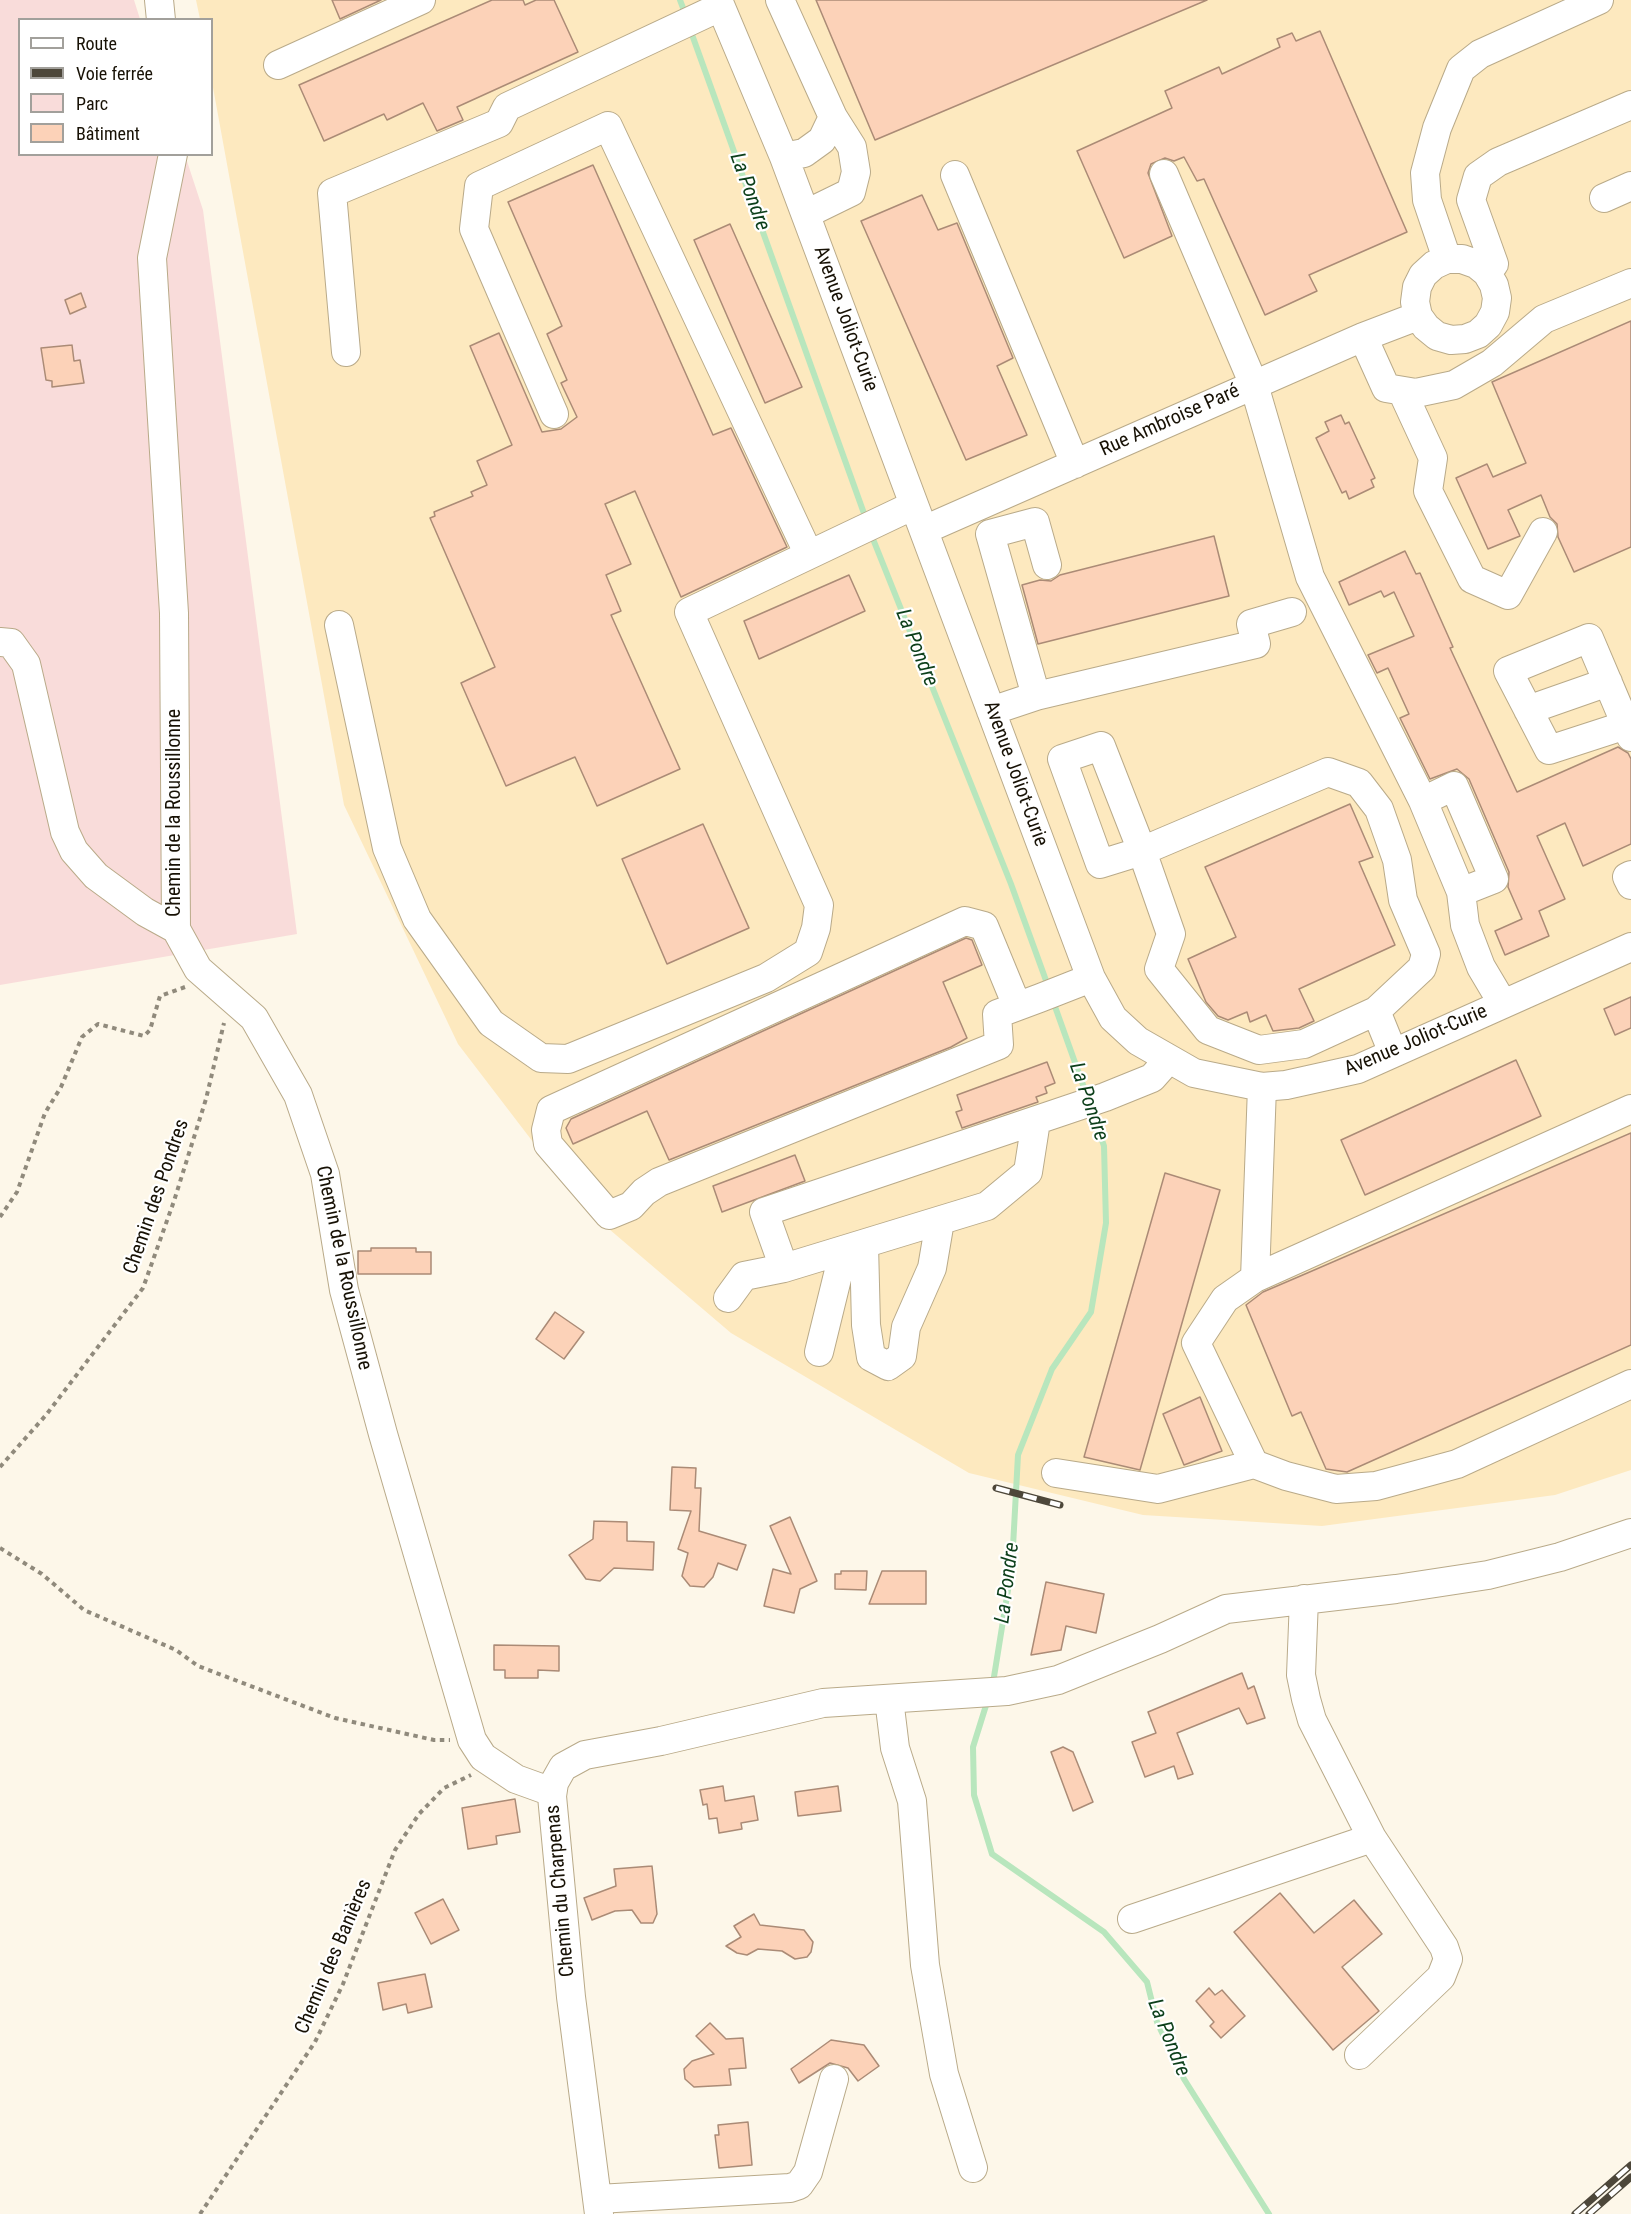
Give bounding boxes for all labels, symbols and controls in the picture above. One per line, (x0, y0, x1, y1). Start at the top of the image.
legend (18, 18, 213, 156)
text: Route (76, 33, 117, 54)
text: Voie ferrée (76, 63, 153, 84)
text: Parc (76, 93, 108, 114)
text: Bâtiment (76, 123, 140, 144)
water label: La Pondre (723, 150, 775, 234)
street label: Avenue Joliot-Curie (808, 243, 882, 395)
street label: Rue Ambroise Paré (1097, 380, 1243, 462)
water label: La Pondre (889, 606, 943, 690)
street label: Avenue Joliot-Curie (978, 698, 1052, 850)
street label: Chemin de la Roussillonne (163, 709, 187, 917)
street label: Avenue Joliot-Curie (1341, 1000, 1491, 1082)
water label: La Pondre (1063, 1060, 1113, 1144)
street label: Chemin des Pondres (119, 1116, 195, 1278)
street label: Chemin de la Roussillonne (310, 1164, 376, 1372)
water label: La Pondre (991, 1541, 1025, 1625)
street label: Chemin du Charpenas (542, 1804, 580, 1978)
street label: Chemin des Banières (291, 1876, 377, 2038)
water label: La Pondre (1141, 1996, 1195, 2080)

